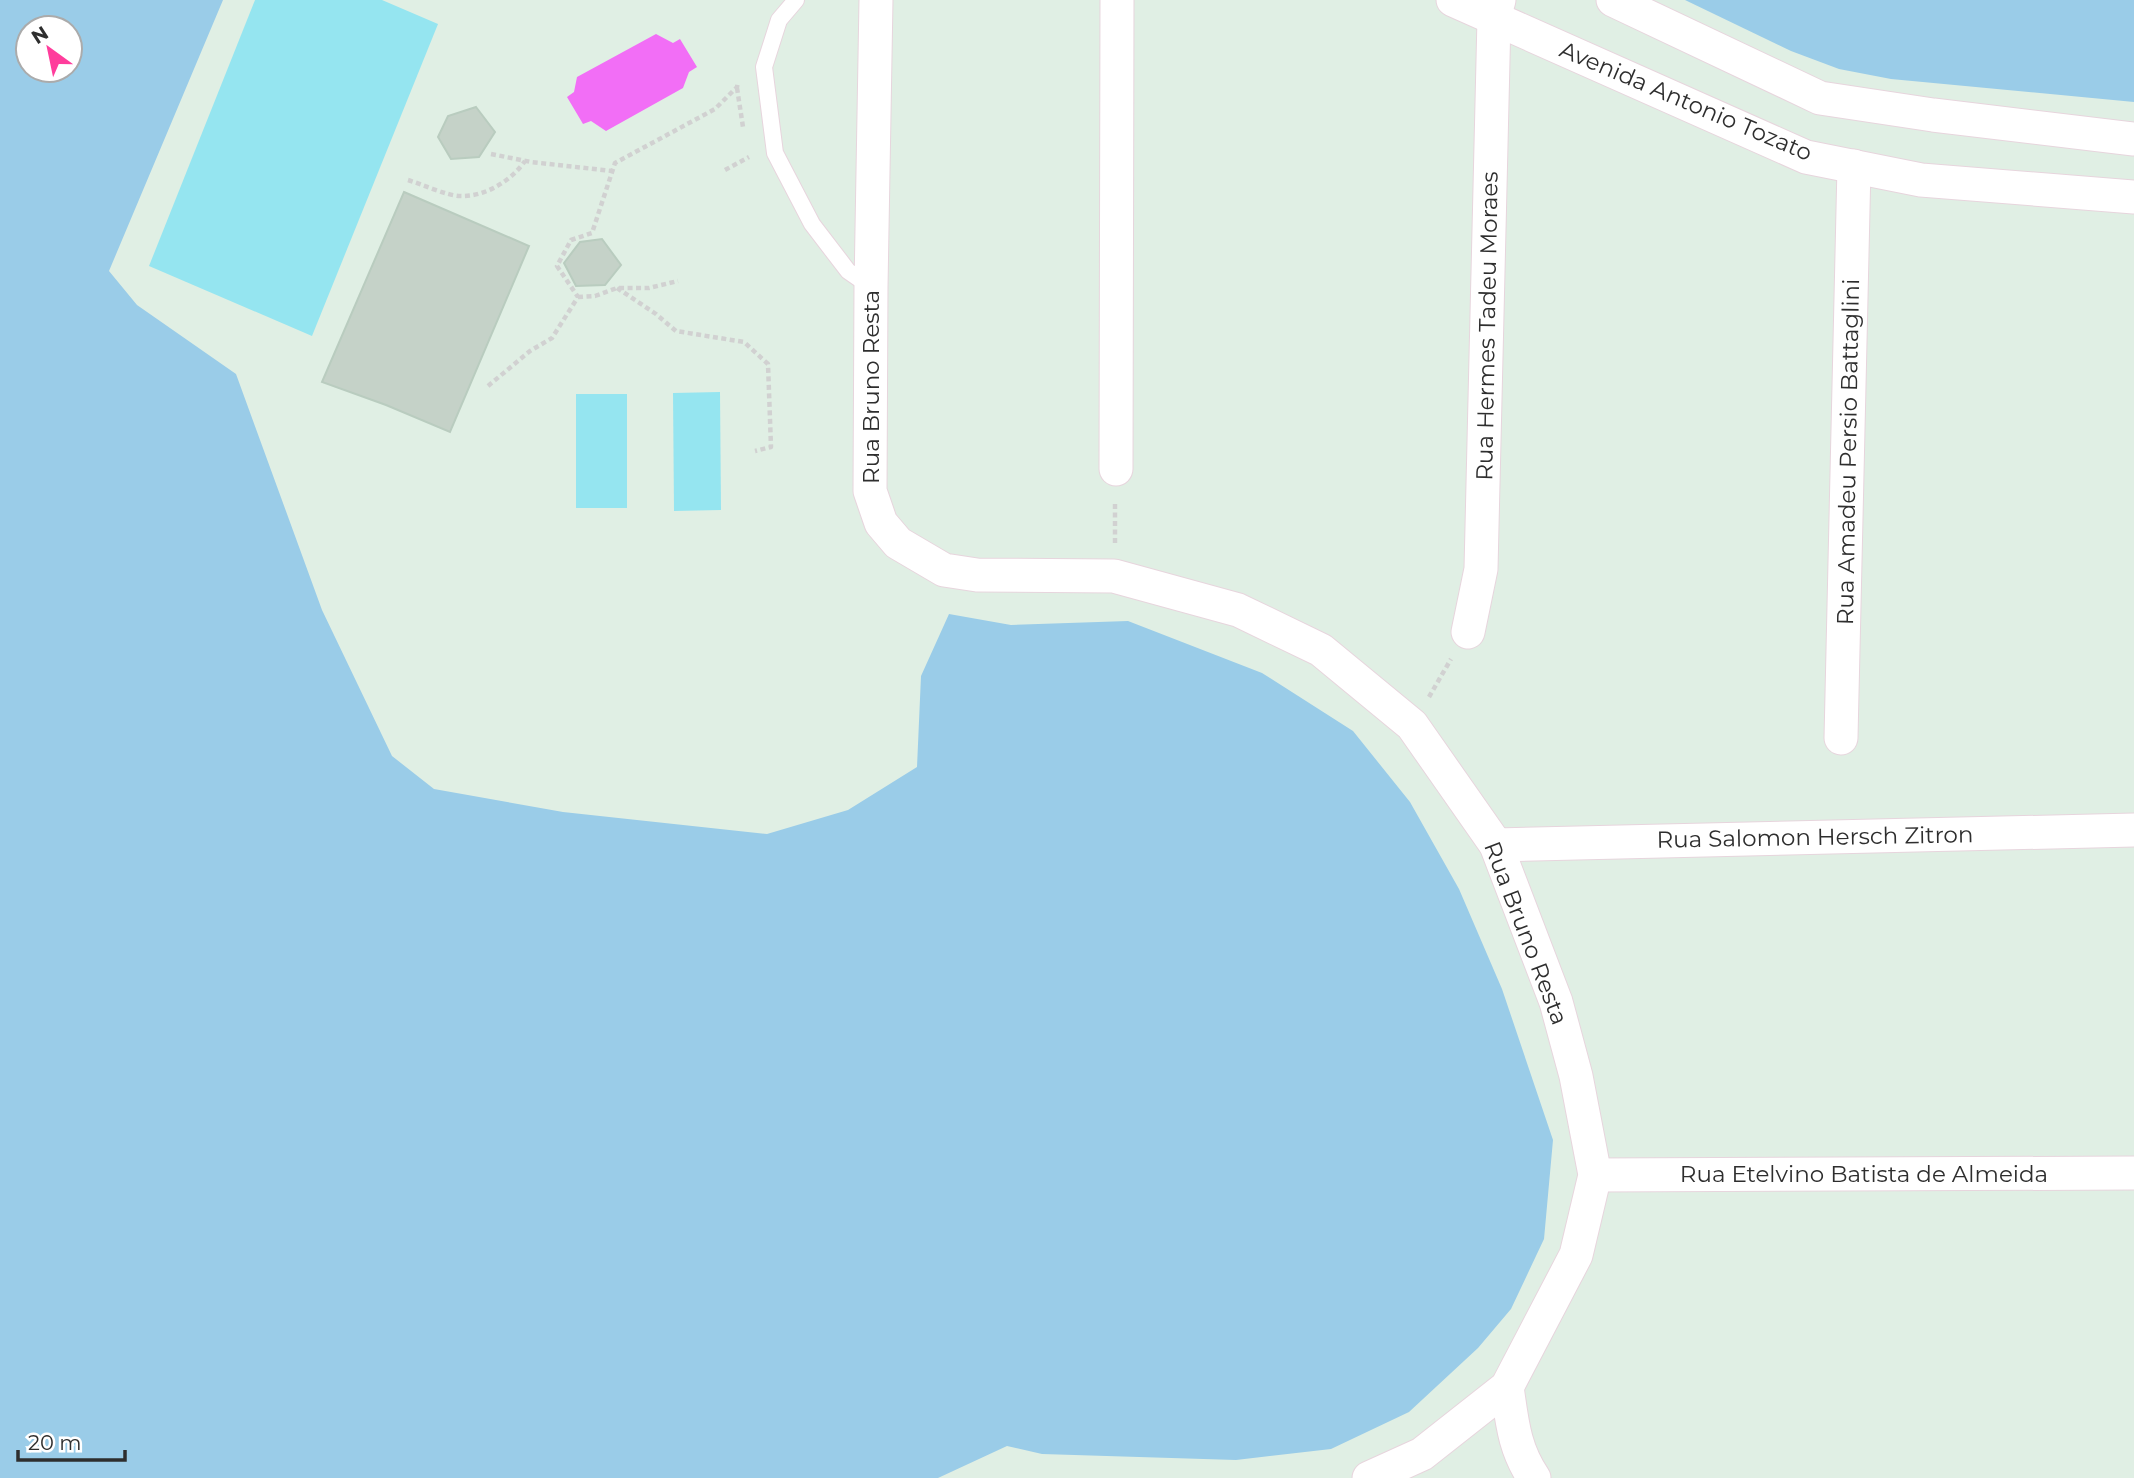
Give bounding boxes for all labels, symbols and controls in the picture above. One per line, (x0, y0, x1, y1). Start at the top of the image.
north arrow (14, 14, 84, 84)
text: N (27, 21, 53, 49)
street label: Avenida Antonio Tozato (1556, 35, 1816, 167)
street label: Rua Hermes Tadeu Moraes (1470, 171, 1504, 481)
street label: Rua Amadeu Persio Battaglini (1831, 279, 1865, 625)
street label: Rua Bruno Resta (857, 290, 885, 484)
street label: Rua Salomon Hersch Zitron (1656, 820, 1974, 854)
street label: Rua Bruno Resta (1478, 837, 1574, 1029)
street label: Rua Etelvino Batista de Almeida (1680, 1160, 2048, 1188)
scale bar (18, 1418, 124, 1462)
text: 20 m (28, 1430, 82, 1455)

